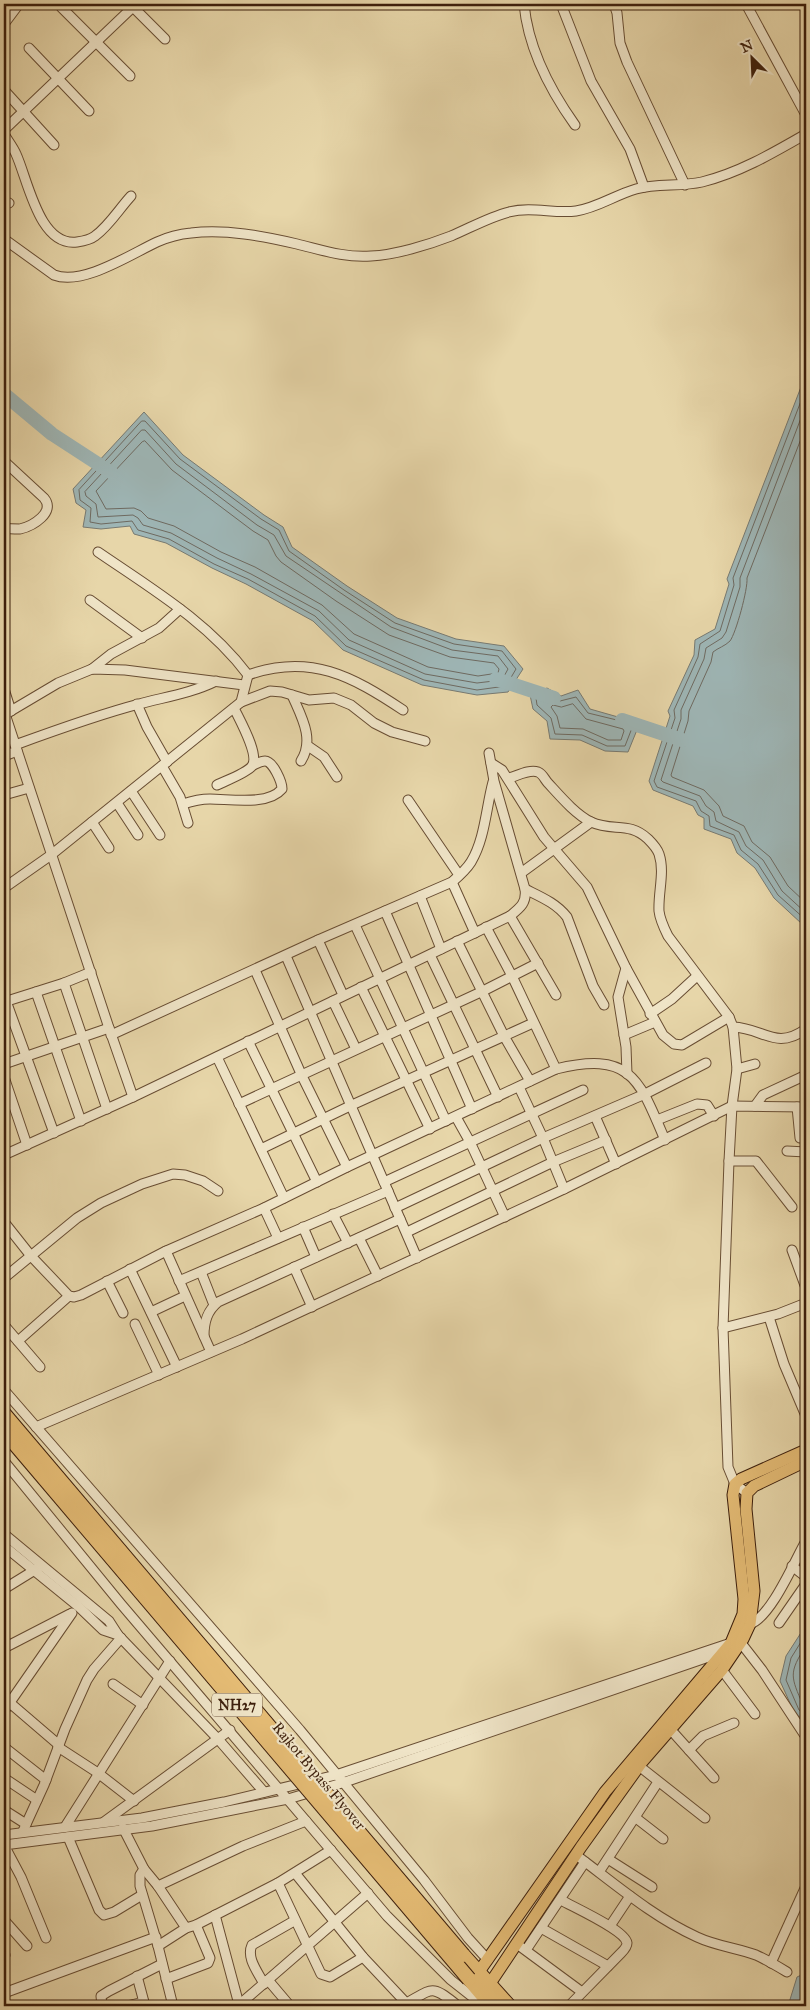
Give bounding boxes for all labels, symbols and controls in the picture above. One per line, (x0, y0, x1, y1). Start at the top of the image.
north arrow (728, 32, 778, 82)
text: N (738, 36, 756, 57)
road number: NH27 (212, 1694, 262, 1716)
street label: Rajkot Bypass Flyover (269, 1718, 370, 1834)

